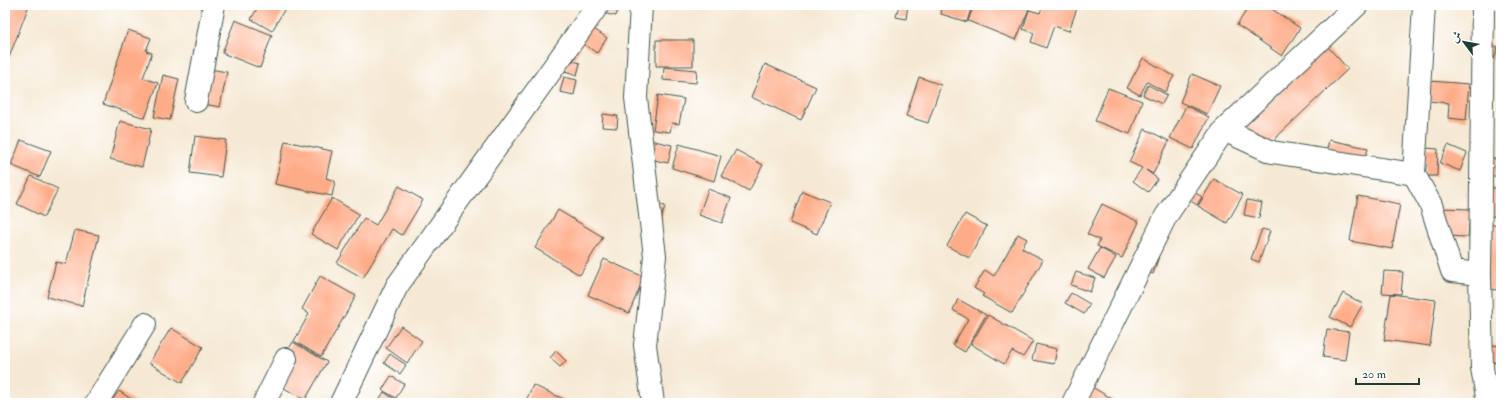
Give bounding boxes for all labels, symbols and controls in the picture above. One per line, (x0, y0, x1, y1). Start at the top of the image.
north arrow (1444, 22, 1484, 62)
text: ش (1448, 29, 1464, 45)
scale bar (1356, 360, 1419, 386)
text: 20 m (1362, 367, 1387, 382)

